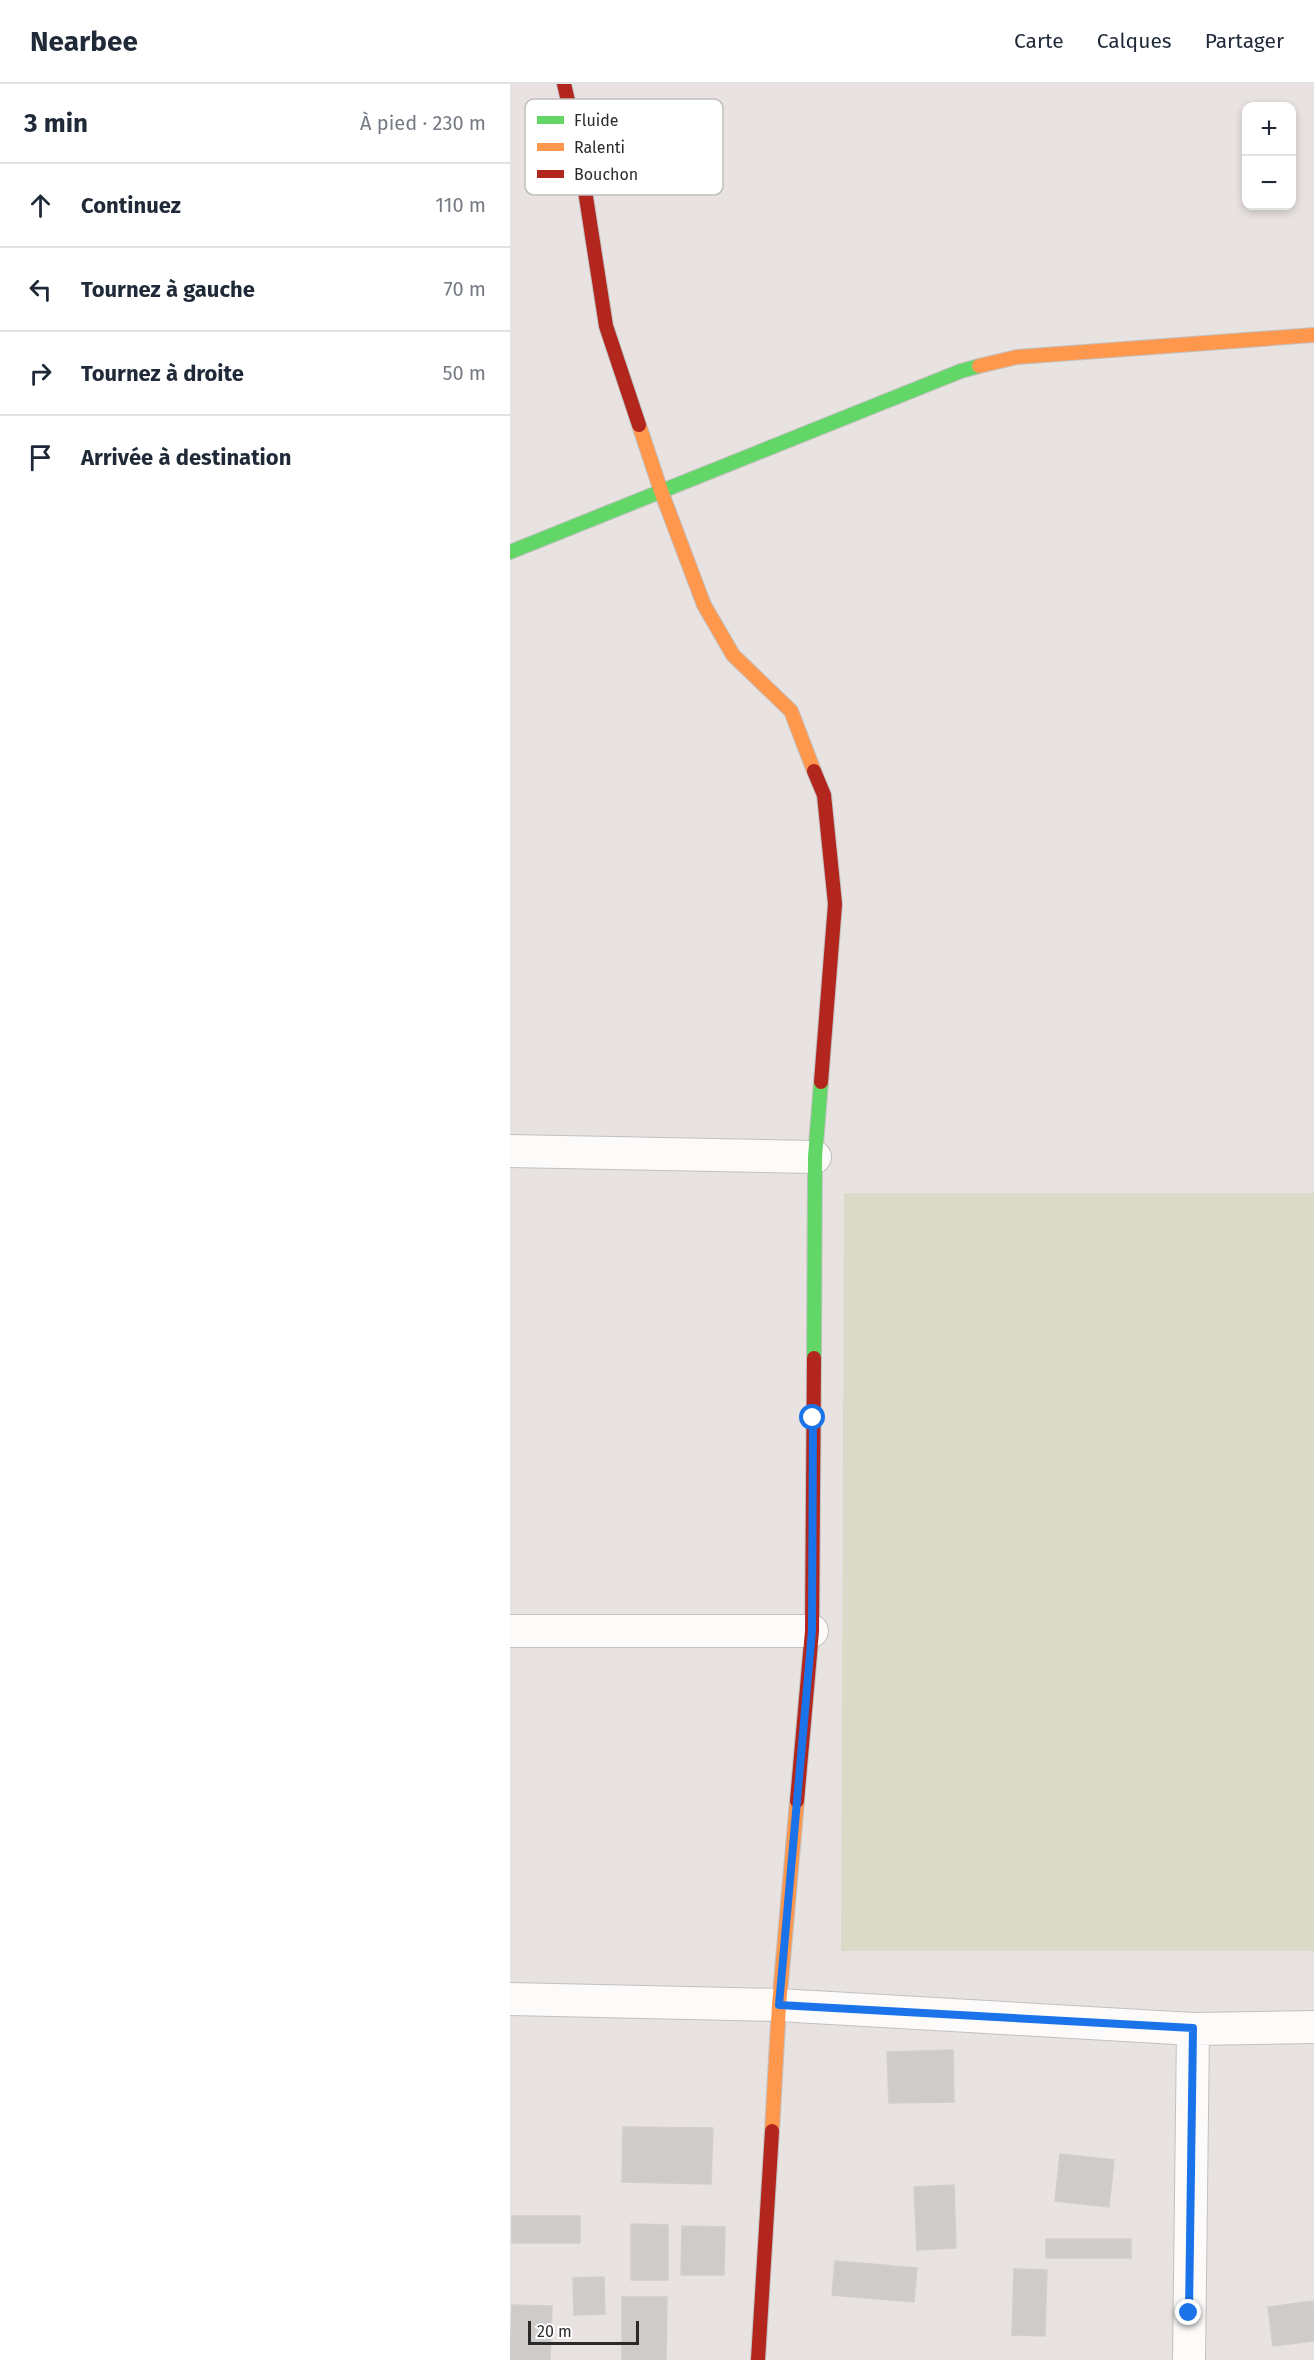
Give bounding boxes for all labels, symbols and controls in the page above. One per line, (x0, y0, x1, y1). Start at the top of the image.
text: Nearbee (30, 25, 138, 58)
text: Carte (1014, 28, 1064, 54)
text: Calques (1097, 28, 1172, 54)
text: Partager (1205, 28, 1284, 54)
legend (525, 99, 723, 195)
map controls (1242, 102, 1296, 210)
button: + (1242, 102, 1296, 156)
text: 3 min (24, 108, 88, 139)
text: À pied · 230 m (360, 111, 486, 135)
text: Fluide (574, 111, 619, 130)
text: Ralenti (574, 138, 625, 157)
button: − (1242, 156, 1296, 210)
text: Bouchon (574, 165, 638, 184)
icon: ahead (24, 189, 57, 222)
text: Continuez (81, 192, 181, 219)
text: 110 m (435, 193, 486, 217)
icon: left (24, 273, 57, 306)
text: Tournez à gauche (81, 276, 255, 303)
text: 70 m (444, 277, 486, 301)
icon: right (24, 357, 57, 390)
text: Tournez à droite (81, 360, 244, 387)
text: 50 m (442, 361, 486, 385)
icon: arrive (24, 441, 57, 474)
text: Arrivée à destination (81, 444, 291, 471)
route start (799, 1404, 825, 1430)
route end (1175, 2299, 1201, 2325)
scale bar (528, 2318, 639, 2346)
text: 20 m (537, 2322, 572, 2341)

